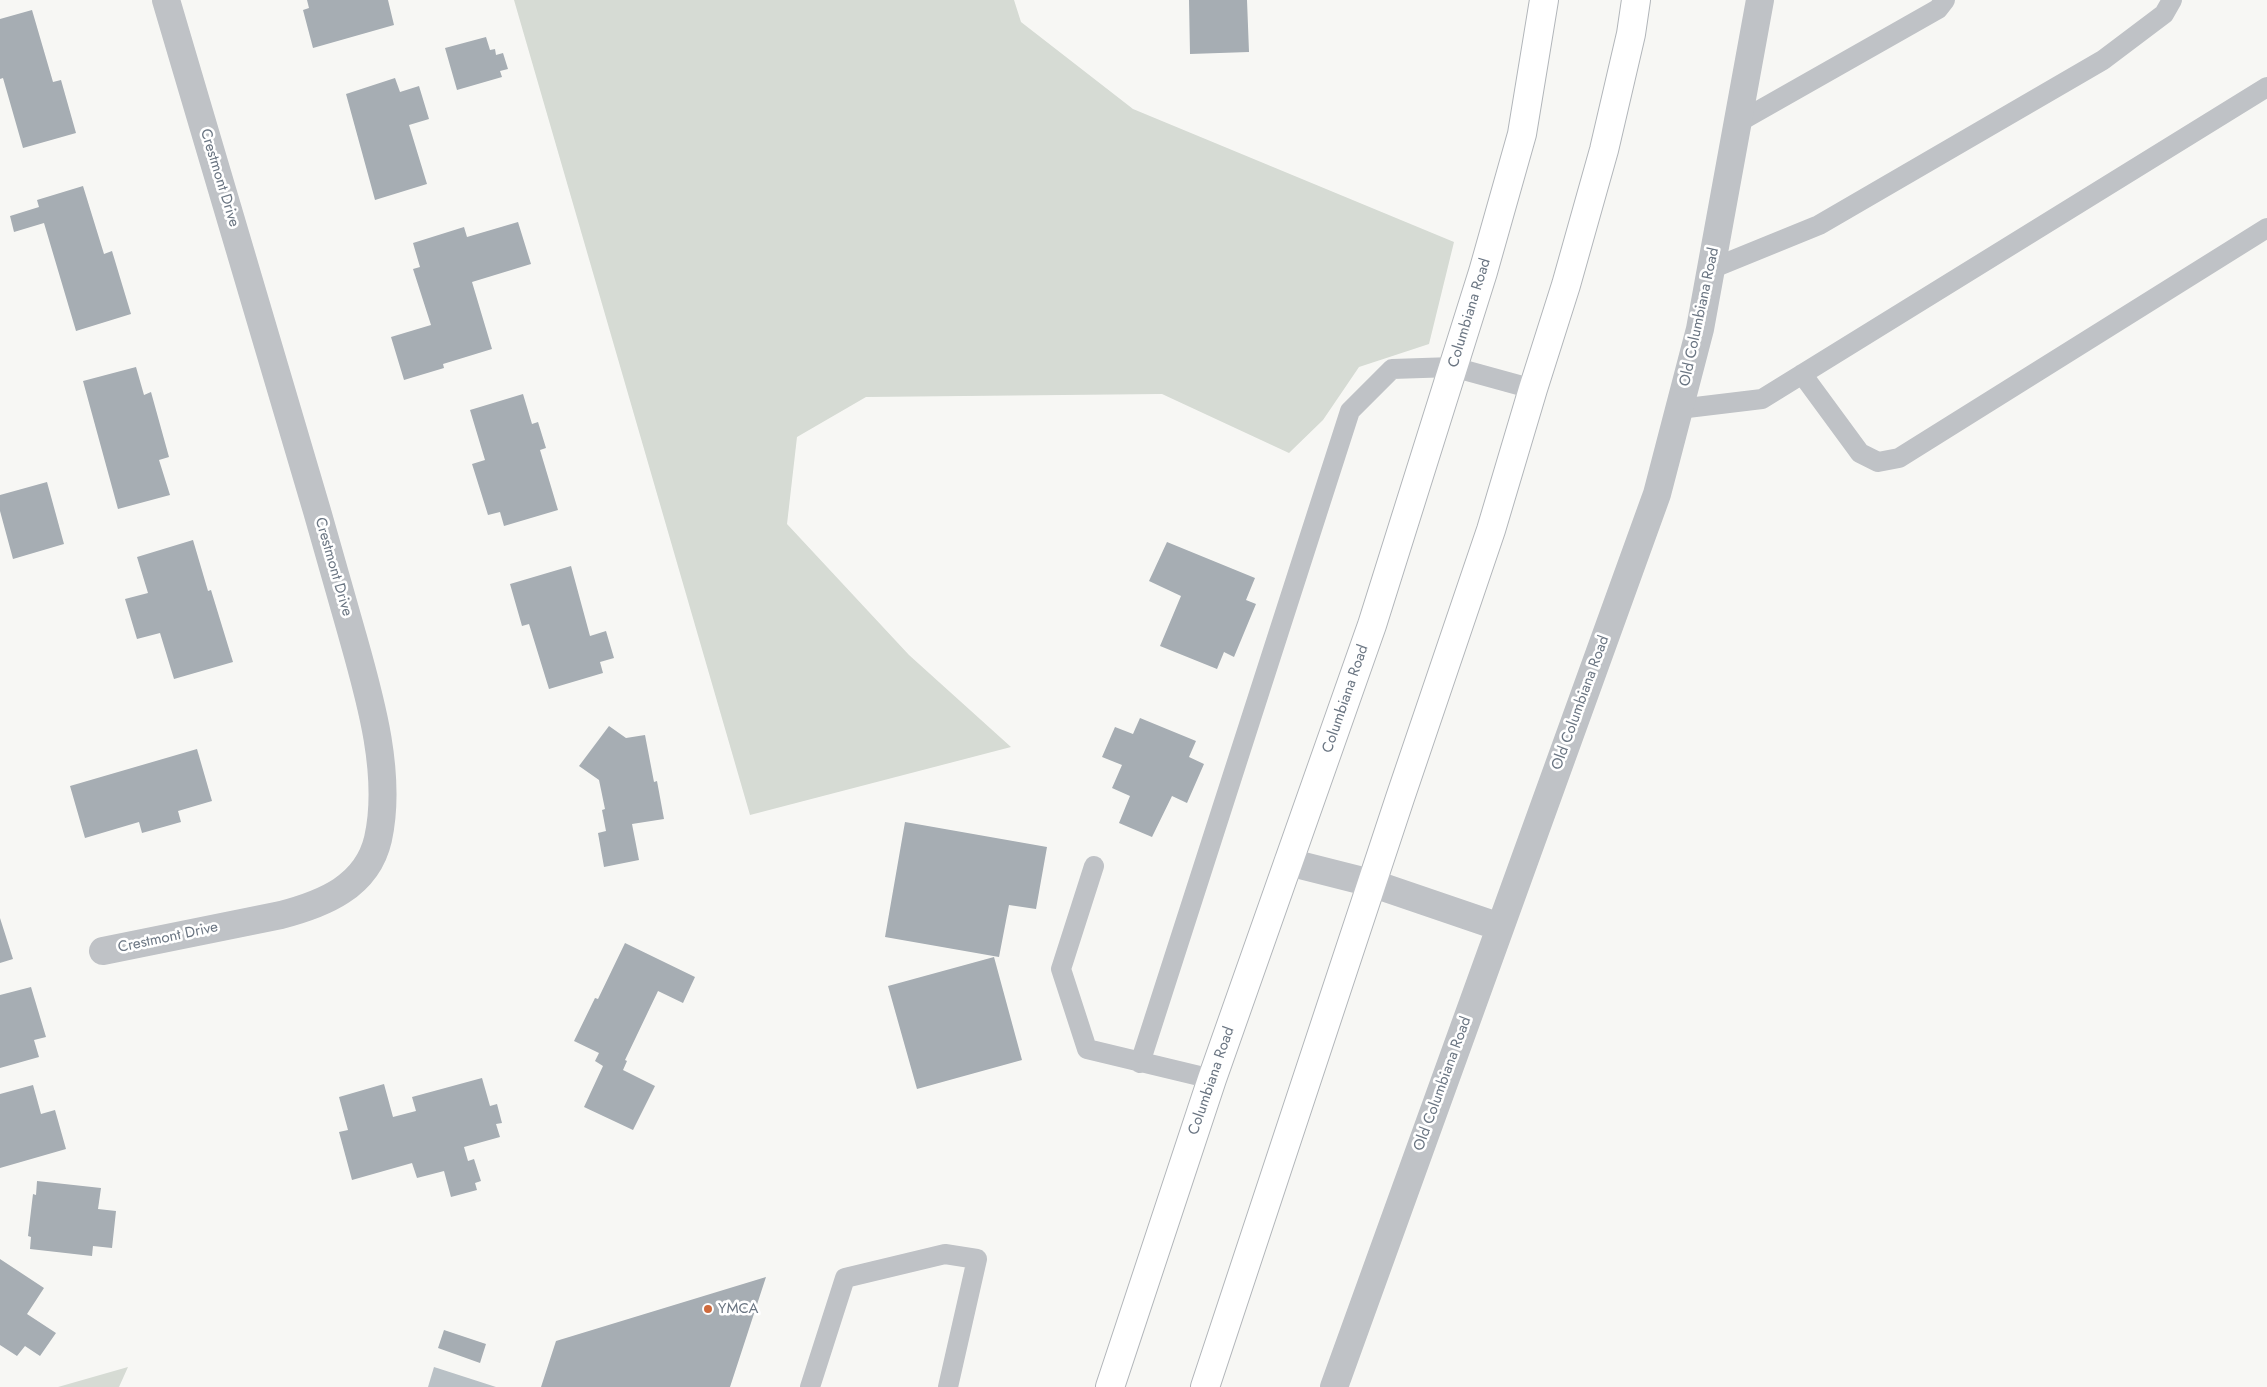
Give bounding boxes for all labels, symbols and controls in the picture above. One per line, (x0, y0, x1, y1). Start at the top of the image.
street label: Crestmont Drive (196, 127, 242, 229)
street label: Old Columbiana Road (1676, 246, 1724, 388)
street label: Columbiana Road (1445, 256, 1495, 370)
street label: Crestmont Drive (310, 516, 356, 618)
street label: Old Columbiana Road (1548, 633, 1614, 773)
street label: Columbiana Road (1319, 643, 1373, 755)
street label: Crestmont Drive (116, 919, 220, 957)
street label: Old Columbiana Road (1410, 1014, 1476, 1154)
street label: Columbiana Road (1185, 1025, 1239, 1137)
place label: YMCA (718, 1300, 759, 1318)
marker: YMCA (702, 1303, 714, 1315)

